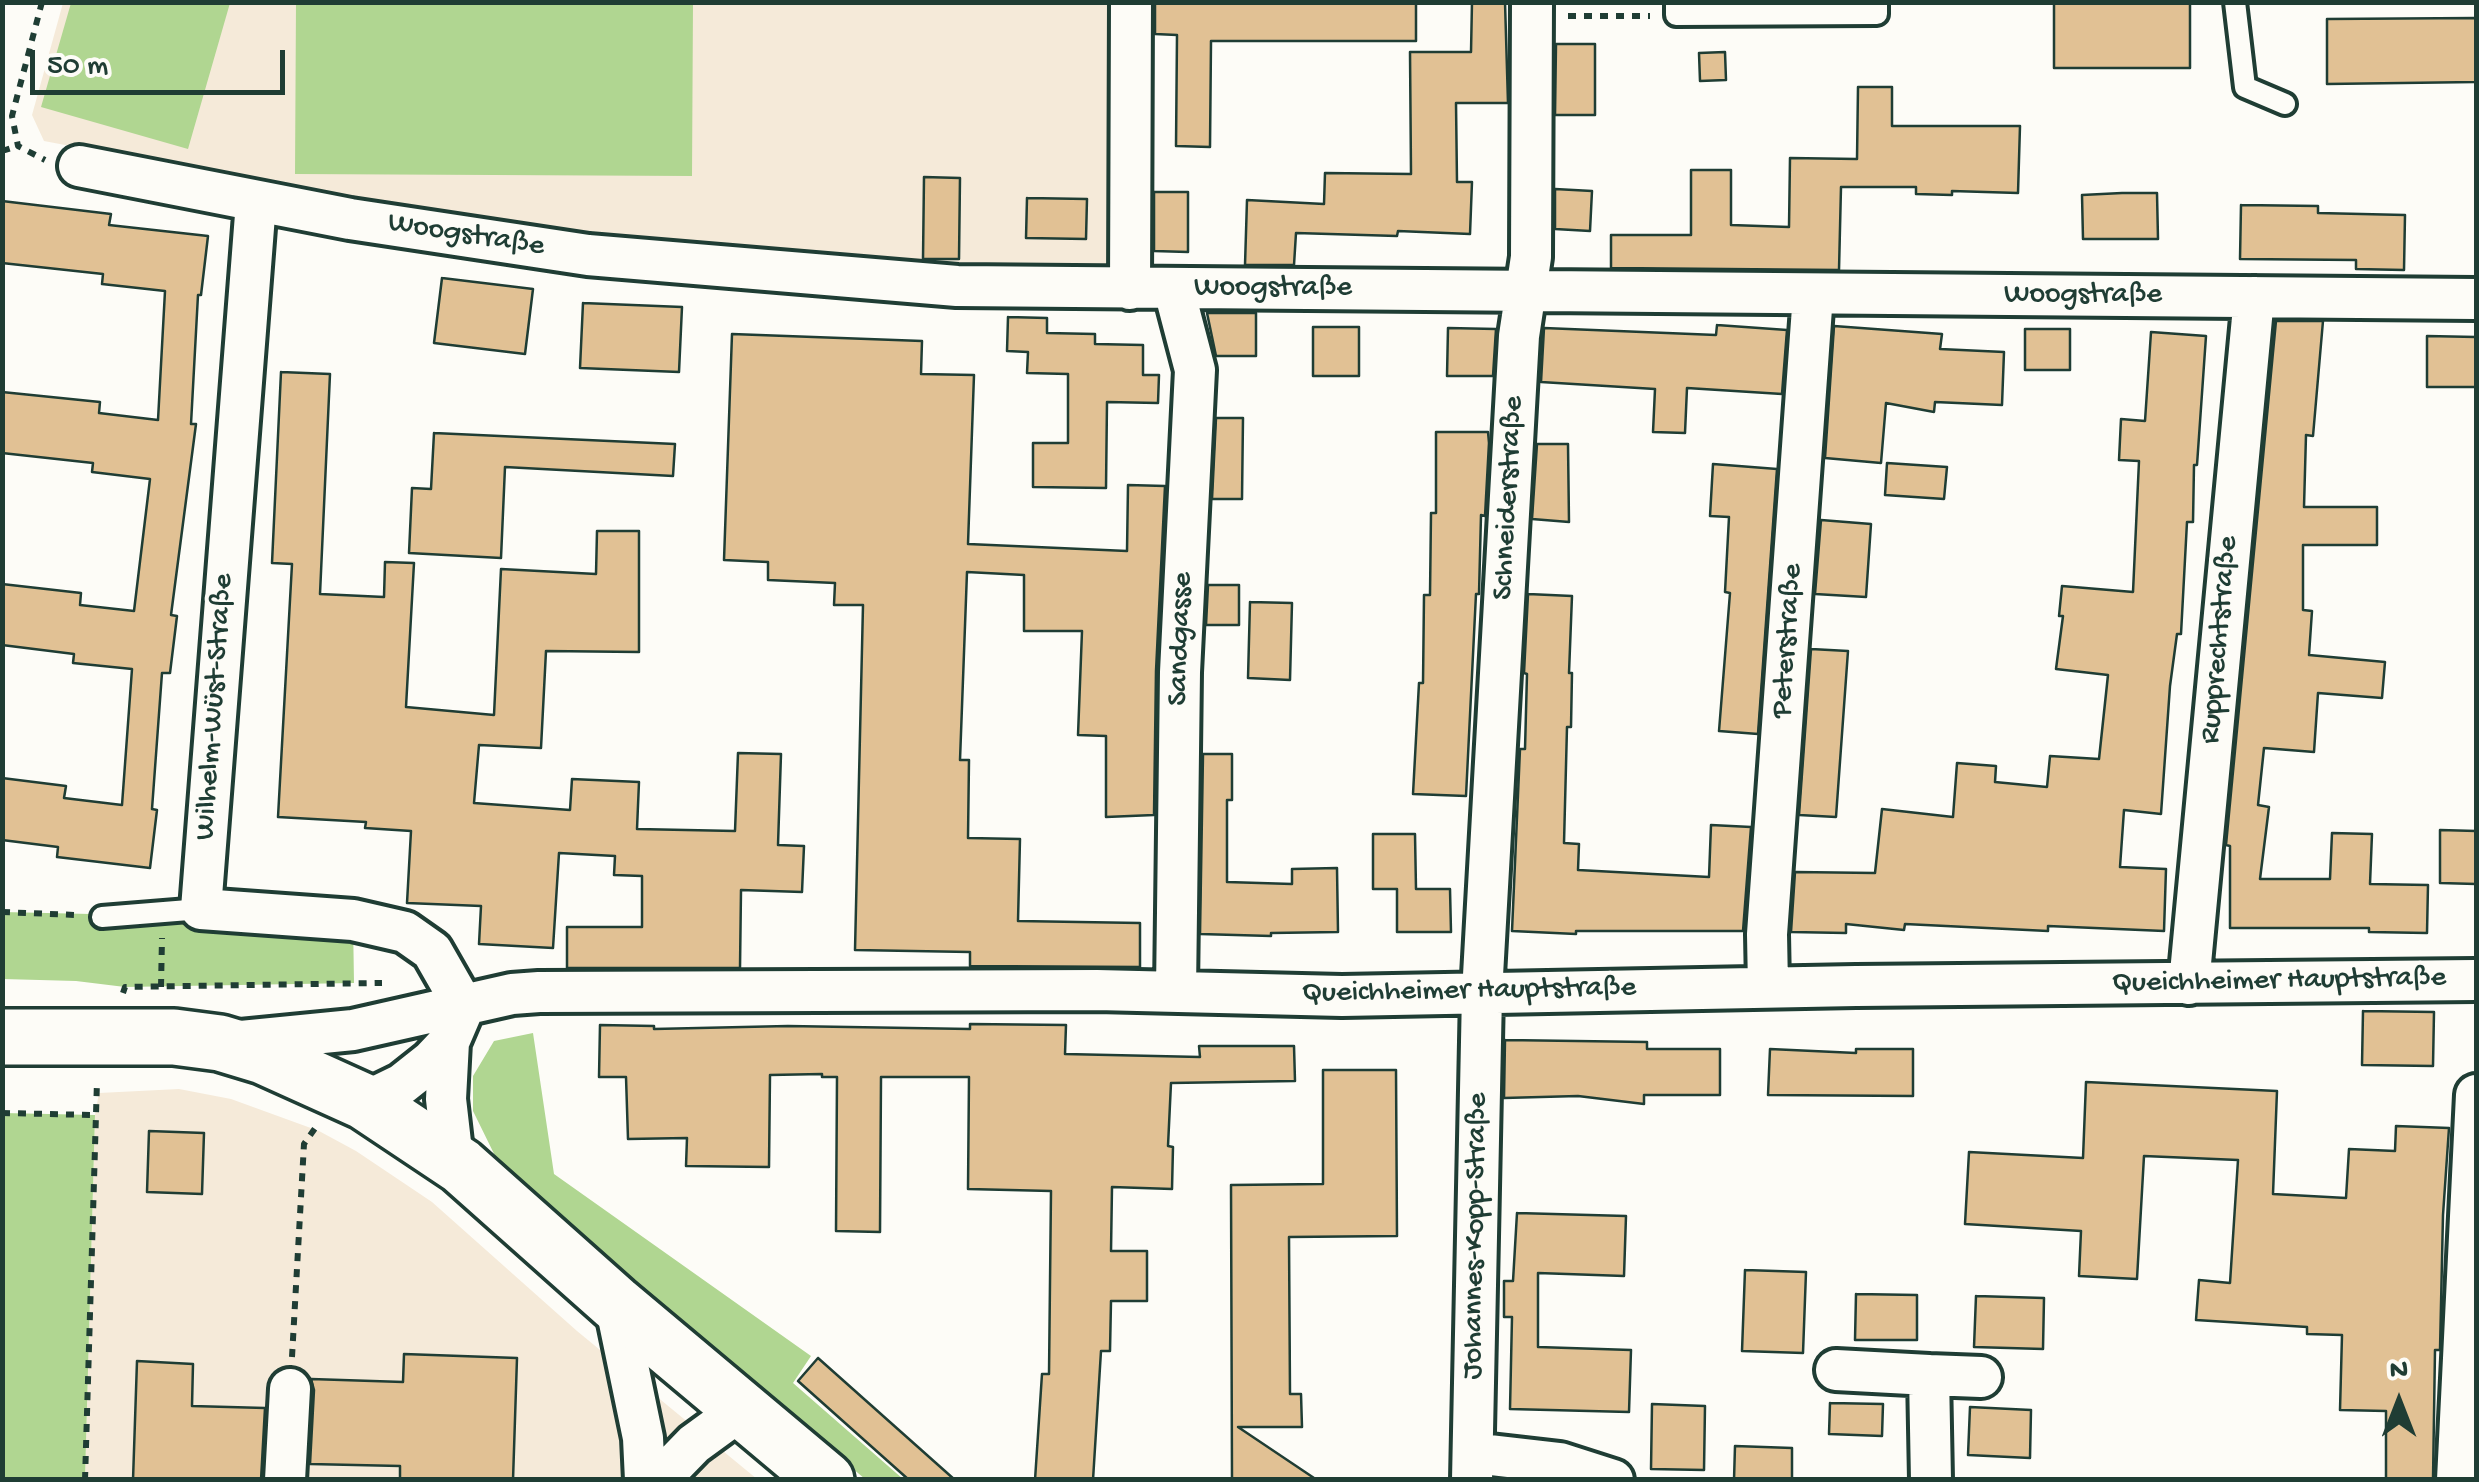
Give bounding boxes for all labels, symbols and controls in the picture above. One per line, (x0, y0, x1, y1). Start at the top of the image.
scale bar (35, 30, 290, 92)
text: 50 m (47, 50, 108, 85)
street label: Woogstraße (385, 206, 547, 266)
street label: Woogstraße (1194, 271, 1352, 307)
street label: Woogstraße (2004, 278, 2162, 314)
street label: Schneiderstraße (1487, 395, 1533, 601)
street label: Rupprechtstraße (2194, 535, 2248, 745)
street label: Peterstraße (1766, 563, 1812, 719)
street label: Sandgasse (1162, 572, 1202, 706)
street label: Wilhelm-Wüst-Straße (189, 573, 243, 841)
street label: Queichheimer Hauptstraße (2112, 961, 2446, 1003)
street label: Queichheimer Hauptstraße (1302, 971, 1636, 1013)
street label: Johannes-Kopp-Straße (1456, 1092, 1498, 1380)
north arrow (2349, 1352, 2449, 1452)
text: N (2390, 1355, 2408, 1388)

